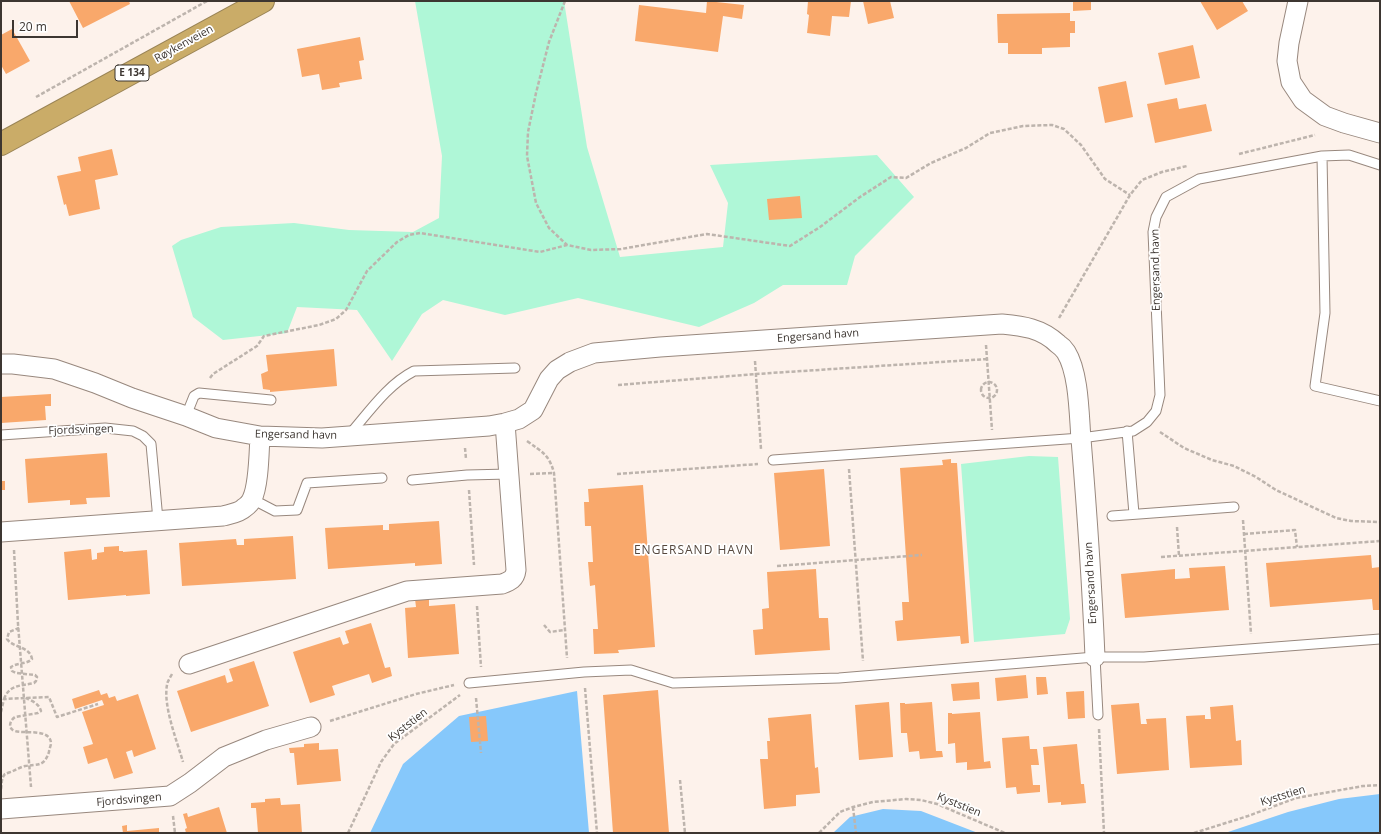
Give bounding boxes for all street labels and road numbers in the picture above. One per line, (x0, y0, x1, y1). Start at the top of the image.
street label: Røykenveien (152, 22, 216, 66)
road number: E 134 (115, 65, 149, 81)
street label: Engersand havn (1149, 229, 1163, 311)
street label: Engersand havn (776, 327, 860, 345)
street label: Fjordsvingen (48, 422, 114, 438)
street label: Engersand havn (255, 428, 337, 442)
street label: Engersand havn (1082, 542, 1100, 624)
street label: Kyststien (386, 706, 430, 744)
street label: Kyststien (1259, 783, 1307, 809)
street label: Kyststien (935, 790, 983, 820)
street label: Fjordsvingen (96, 791, 162, 809)

